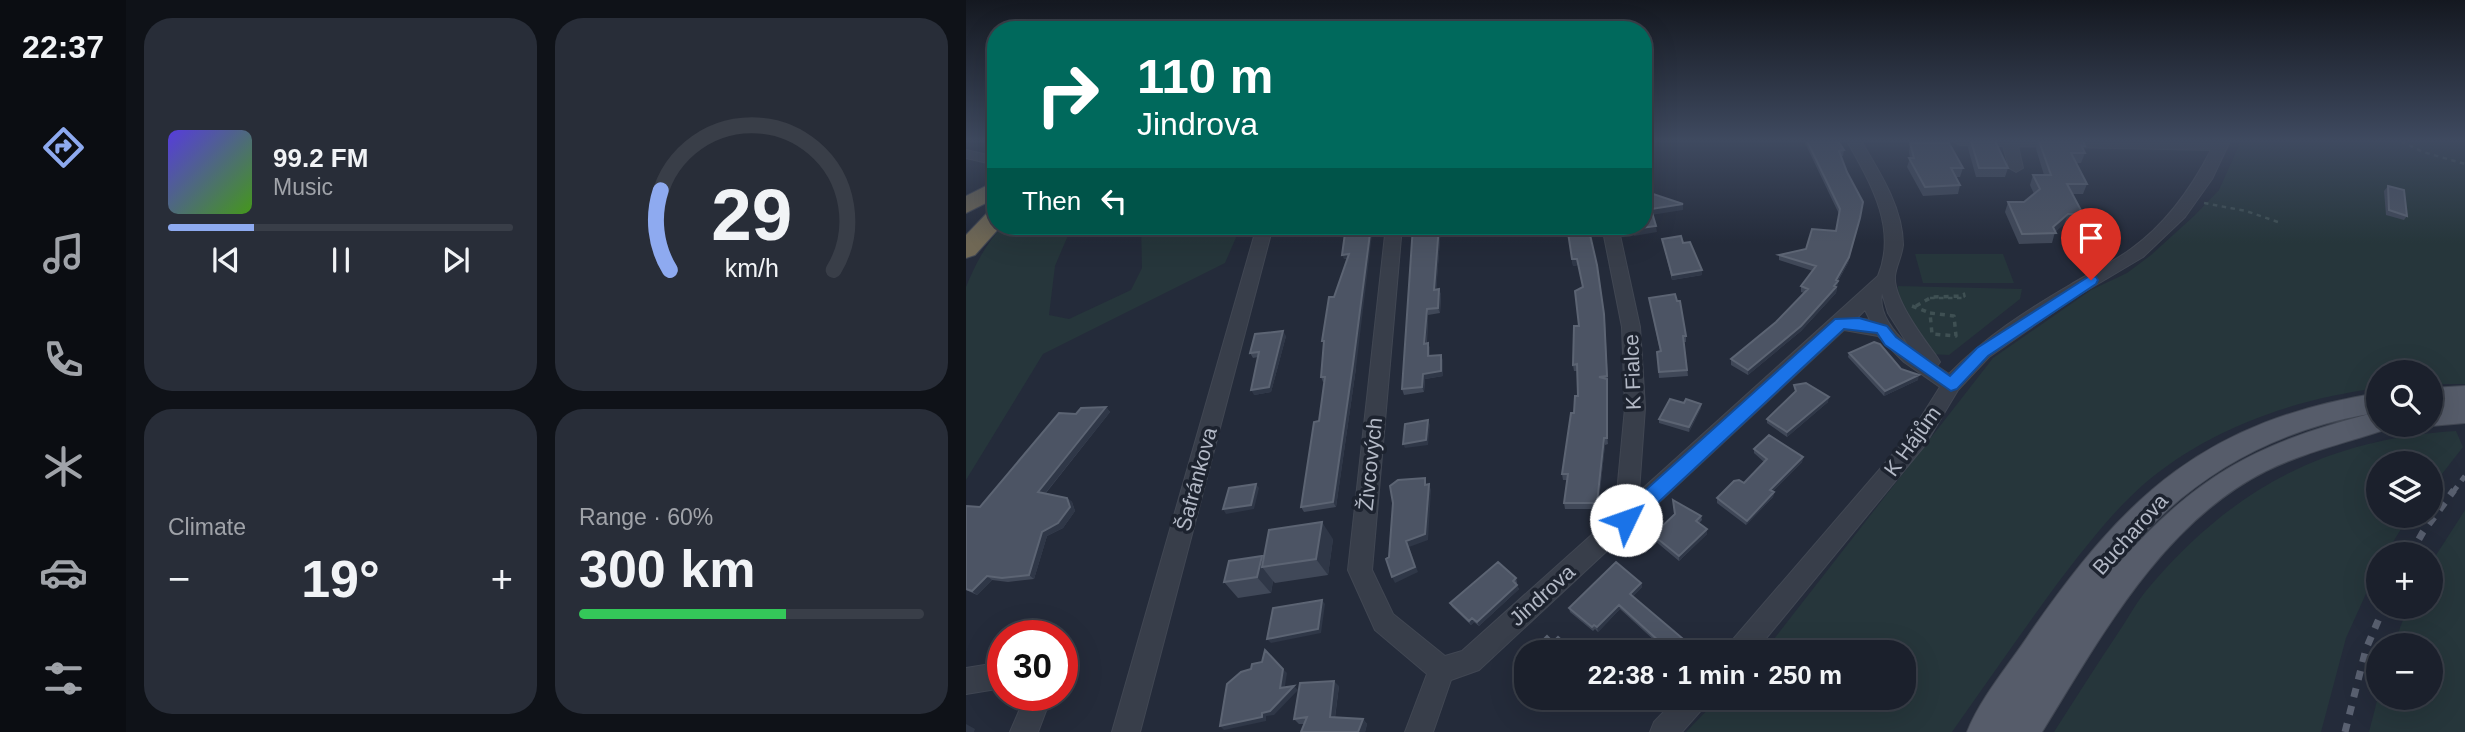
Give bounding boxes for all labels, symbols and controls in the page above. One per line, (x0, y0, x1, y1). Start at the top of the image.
text: 22:37 (22, 29, 104, 65)
icon: right (1022, 49, 1113, 140)
text: 110 m (1137, 49, 1273, 103)
text: Jindrova (1137, 106, 1258, 142)
icon: directions (39, 123, 88, 172)
text: 99.2 FM (273, 143, 368, 173)
text: Music (273, 174, 333, 200)
text: 29 (711, 175, 792, 256)
icon: left (1095, 182, 1133, 220)
text: Then (1022, 186, 1081, 216)
pin (2061, 208, 2121, 280)
icon: arrive (2072, 219, 2110, 257)
icon: music (39, 229, 88, 278)
icon: previous (207, 241, 245, 279)
icon: pause (322, 241, 360, 279)
icon: next (437, 241, 475, 279)
text: km/h (724, 254, 779, 282)
street label: K Fialce (1619, 334, 1645, 410)
icon: phone (39, 335, 88, 384)
map controls (2366, 360, 2443, 710)
button: search (2366, 360, 2443, 437)
street label: K Hájům (1879, 402, 1945, 480)
street label: Živcových (1354, 416, 1386, 512)
street label: Šafránkova (1171, 424, 1221, 533)
icon: climate (39, 442, 88, 491)
button: layers (2366, 451, 2443, 528)
position arrow (1589, 483, 1663, 557)
street label: Bucharova (2088, 489, 2172, 579)
text: Range · 60% (579, 504, 713, 530)
text: Climate (168, 514, 246, 540)
text: 300 km (579, 540, 755, 598)
button: + (2366, 542, 2443, 619)
icon: car (39, 548, 88, 597)
text: 19° (301, 550, 380, 608)
text: − (168, 558, 190, 600)
text: + (491, 558, 513, 600)
street label: Jindrova (1505, 560, 1579, 630)
speed limit sign: 30 (987, 620, 1078, 711)
button: − (2366, 633, 2443, 710)
icon: filters (39, 654, 88, 703)
text: 22:38 · 1 min · 250 m (1588, 660, 1842, 690)

